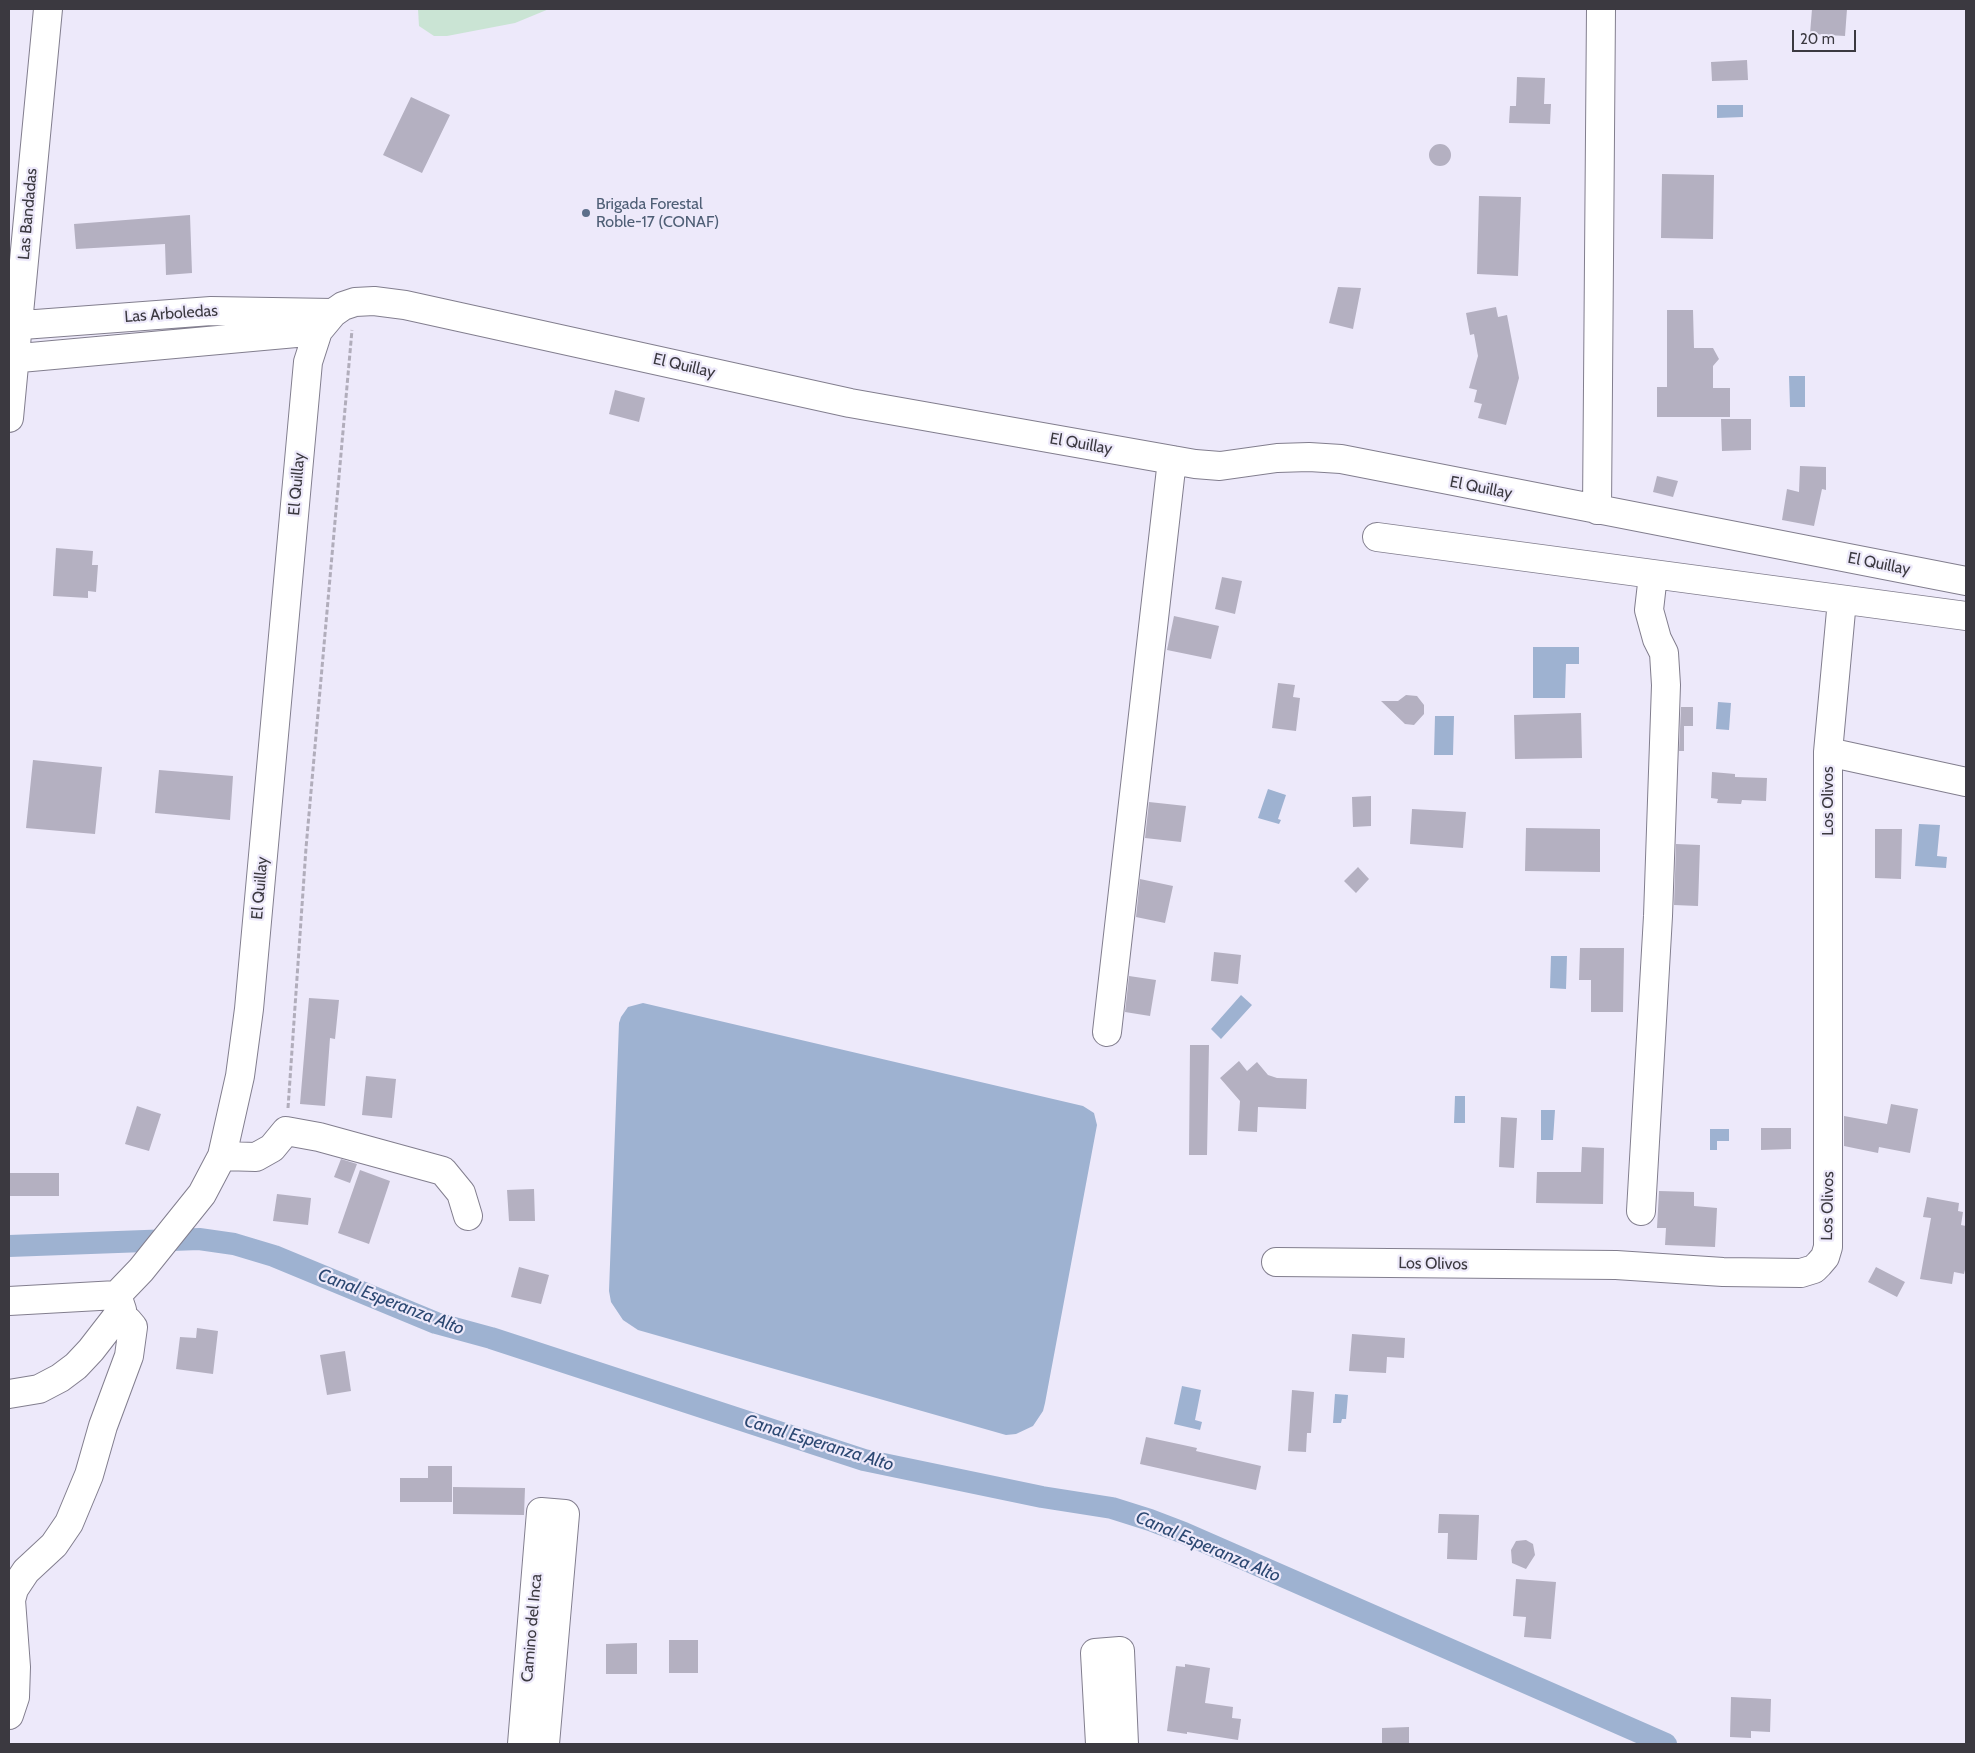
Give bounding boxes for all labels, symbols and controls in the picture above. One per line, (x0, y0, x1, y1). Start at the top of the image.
scale bar (1795, 20, 1859, 52)
text: 20 m (1800, 30, 1835, 48)
street label: Las Bandadas (14, 167, 42, 261)
place label: Brigada Forestal Roble-17 (CONAF) (596, 194, 719, 232)
marker: Brigada Forestal Roble-17 (CONAF) (580, 207, 592, 219)
street label: Las Arboledas (124, 301, 218, 327)
street label: El Quillay (651, 350, 717, 382)
street label: El Quillay (1048, 429, 1114, 459)
street label: El Quillay (285, 452, 309, 516)
street label: El Quillay (1448, 473, 1514, 503)
street label: El Quillay (1846, 549, 1912, 579)
street label: Los Olivos (1818, 766, 1838, 836)
street label: El Quillay (248, 856, 272, 920)
street label: Los Olivos (1818, 1171, 1838, 1241)
street label: Los Olivos (1398, 1254, 1468, 1274)
water label: Canal Esperanza Alto (315, 1264, 467, 1340)
water label: Canal Esperanza Alto (742, 1410, 896, 1476)
water label: Canal Esperanza Alto (1132, 1507, 1284, 1587)
street label: Camino del Inca (518, 1573, 546, 1683)

